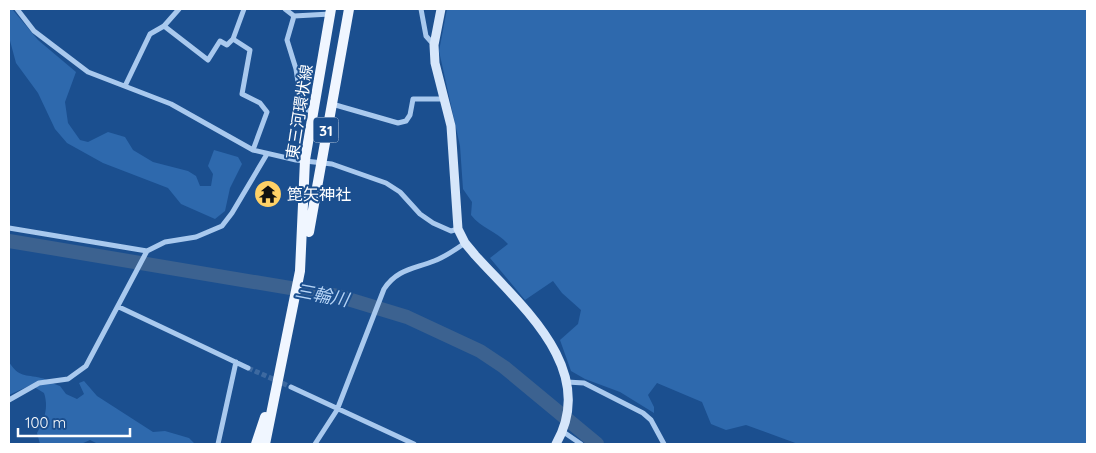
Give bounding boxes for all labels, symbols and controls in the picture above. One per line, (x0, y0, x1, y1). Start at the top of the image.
street label: 東三河環状線 (282, 63, 316, 161)
road number: 31 (314, 118, 338, 142)
temple icon: 箆矢神社 (253, 179, 283, 209)
place label: 箆矢神社 (287, 184, 351, 204)
water label: 三輪川 (293, 279, 353, 312)
scale bar (18, 406, 130, 438)
text: 100 m (25, 413, 66, 432)

